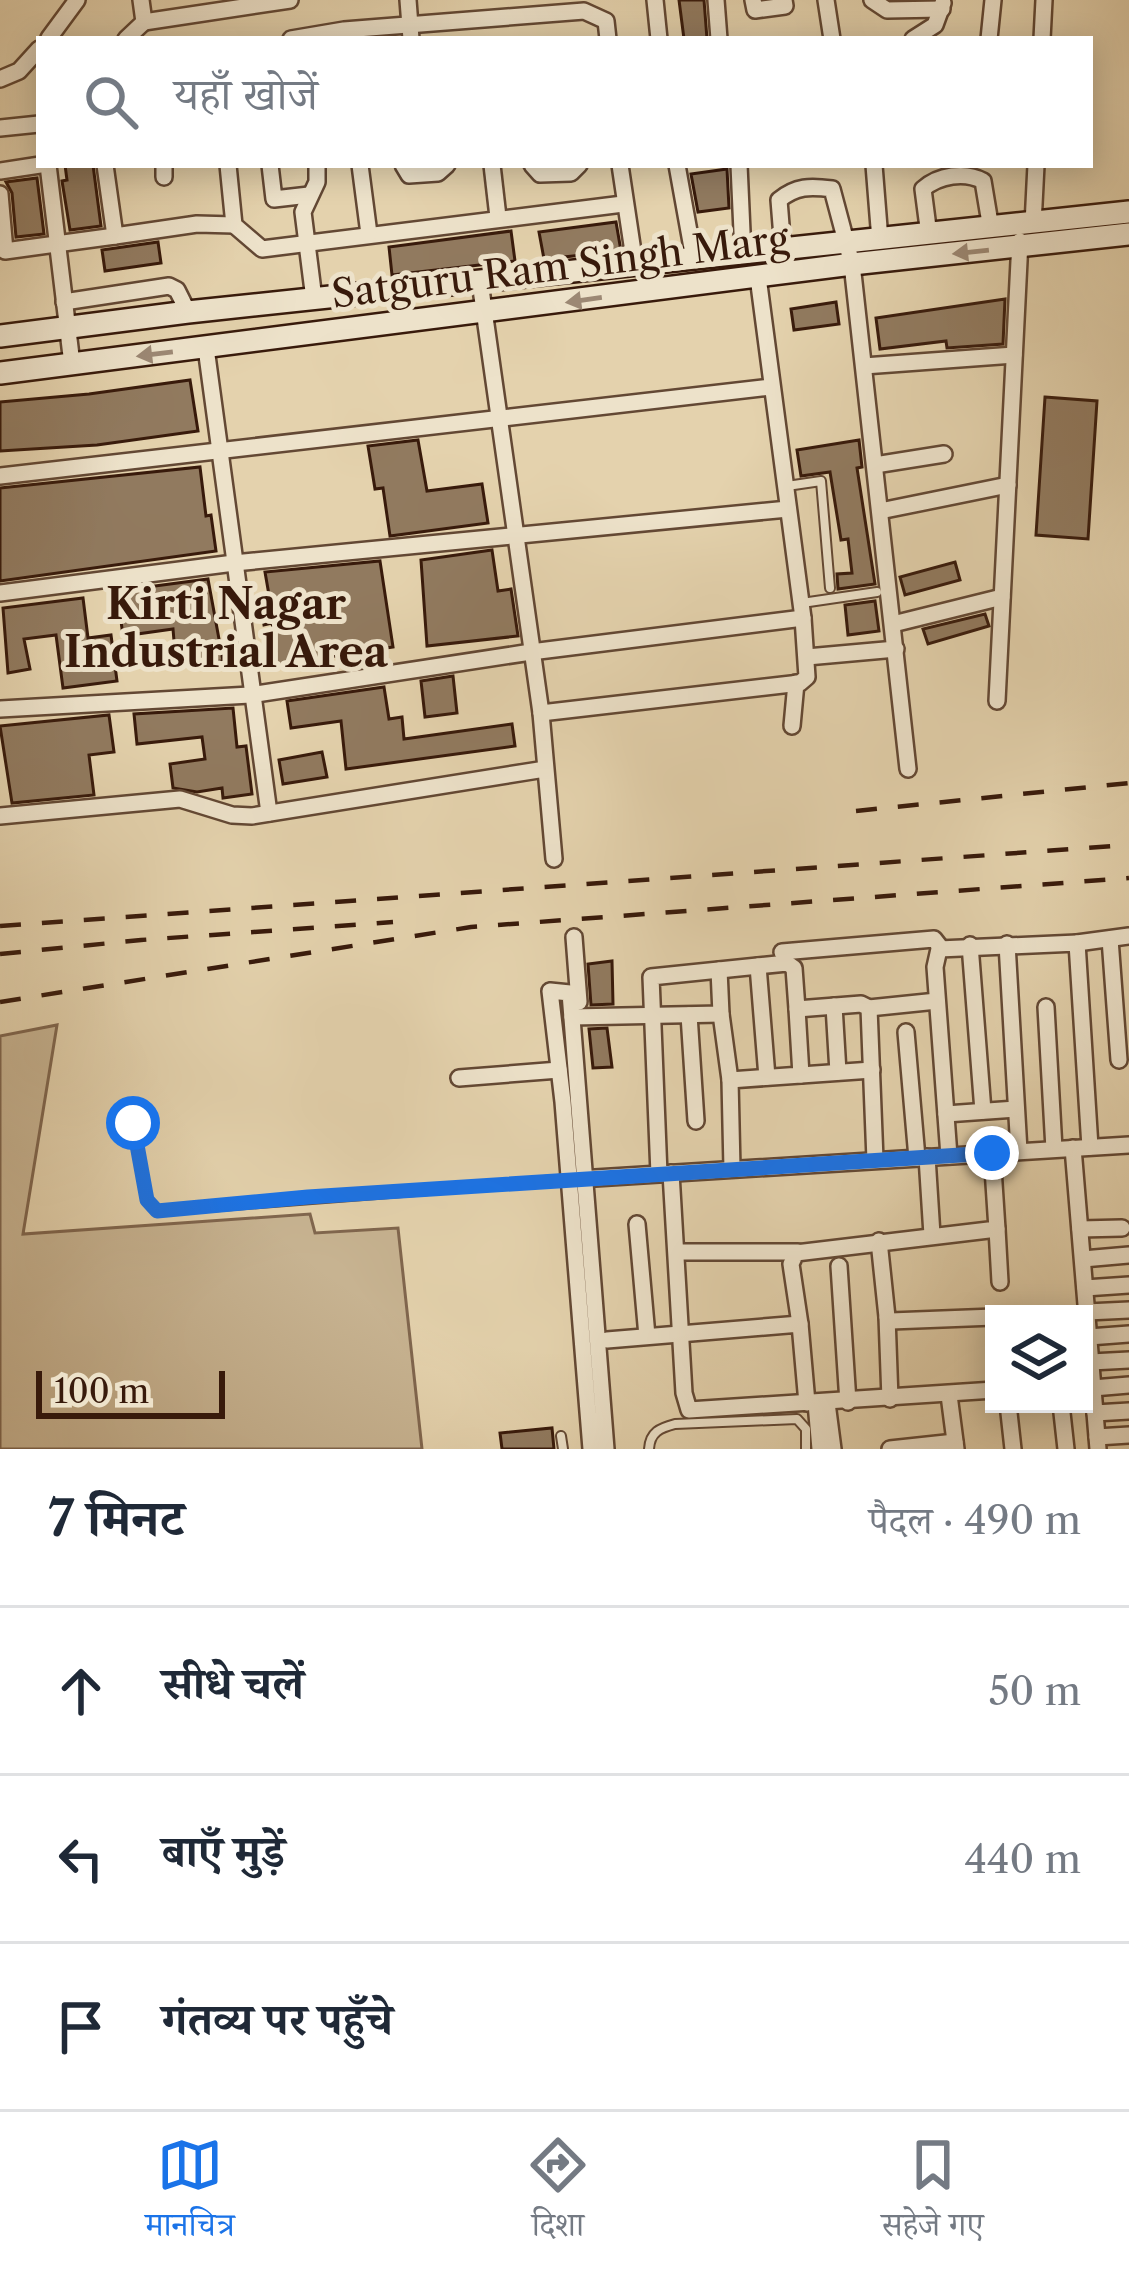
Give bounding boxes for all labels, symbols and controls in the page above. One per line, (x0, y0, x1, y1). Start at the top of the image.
search box (36, 36, 1093, 168)
text: यहाँ खोजें (174, 66, 318, 122)
icon: search (78, 69, 144, 135)
street label: Satguru Ram Singh Marg (329, 214, 792, 318)
one-way arrow (952, 243, 989, 262)
one-way arrow (565, 291, 602, 310)
one-way arrow (136, 345, 174, 364)
district label: Kirti Nagar Industrial Area (64, 578, 389, 678)
route start (106, 1096, 160, 1150)
route end (965, 1126, 1019, 1180)
map controls (985, 1305, 1093, 1413)
button: layers (985, 1305, 1093, 1413)
scale bar (36, 1365, 225, 1418)
text: 100 m (54, 1371, 149, 1412)
text: 7 मिनट (48, 1487, 184, 1549)
text: पैदल · 490 m (869, 1496, 1081, 1544)
text: सीधे चलें (162, 1655, 304, 1711)
icon: ahead (48, 1658, 114, 1724)
text: 50 m (988, 1667, 1081, 1715)
text: बाएँ मुड़ें (162, 1823, 285, 1879)
icon: left (48, 1826, 114, 1892)
text: 440 m (964, 1835, 1081, 1883)
text: गंतव्य पर पहुँचे (162, 1991, 393, 2047)
icon: arrive (48, 1994, 114, 2060)
tab: मानचित्र (145, 2132, 235, 2257)
tab: दिशा (525, 2132, 591, 2257)
tab: सहेजे गए (881, 2132, 984, 2257)

